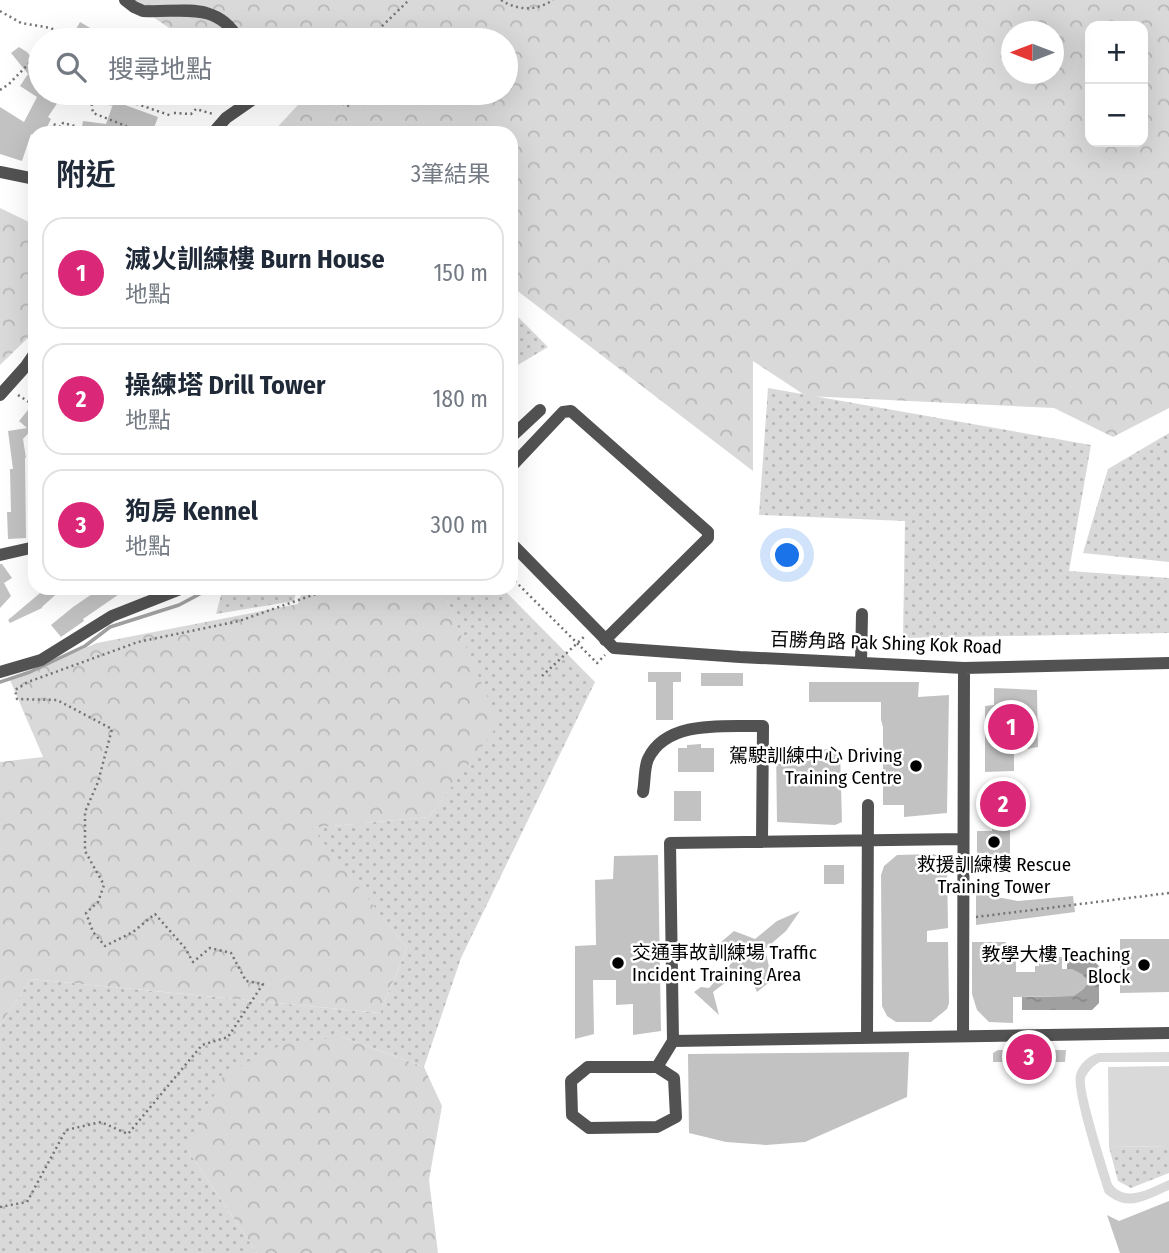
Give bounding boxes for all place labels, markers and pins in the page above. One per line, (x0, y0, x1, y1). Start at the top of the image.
pin: 1 (988, 701, 1034, 753)
place label: 駕駛訓練中心 Driving Training Centre (729, 744, 902, 789)
marker: 駕駛訓練中心 Driving Training Centre (908, 758, 924, 774)
pin: 2 (980, 778, 1026, 830)
marker: 救援訓練樓 Rescue Training Tower (986, 834, 1002, 850)
place label: 救援訓練樓 Rescue Training Tower (917, 853, 1071, 898)
place label: 交通事故訓練場 Traffic Incident Training Area (632, 941, 817, 986)
place label: 教學大樓 Teaching Block (981, 943, 1130, 988)
marker: 交通事故訓練場 Traffic Incident Training Area (610, 955, 626, 971)
marker: 教學大樓 Teaching Block (1136, 957, 1152, 973)
pin: 3 (1006, 1031, 1052, 1083)

